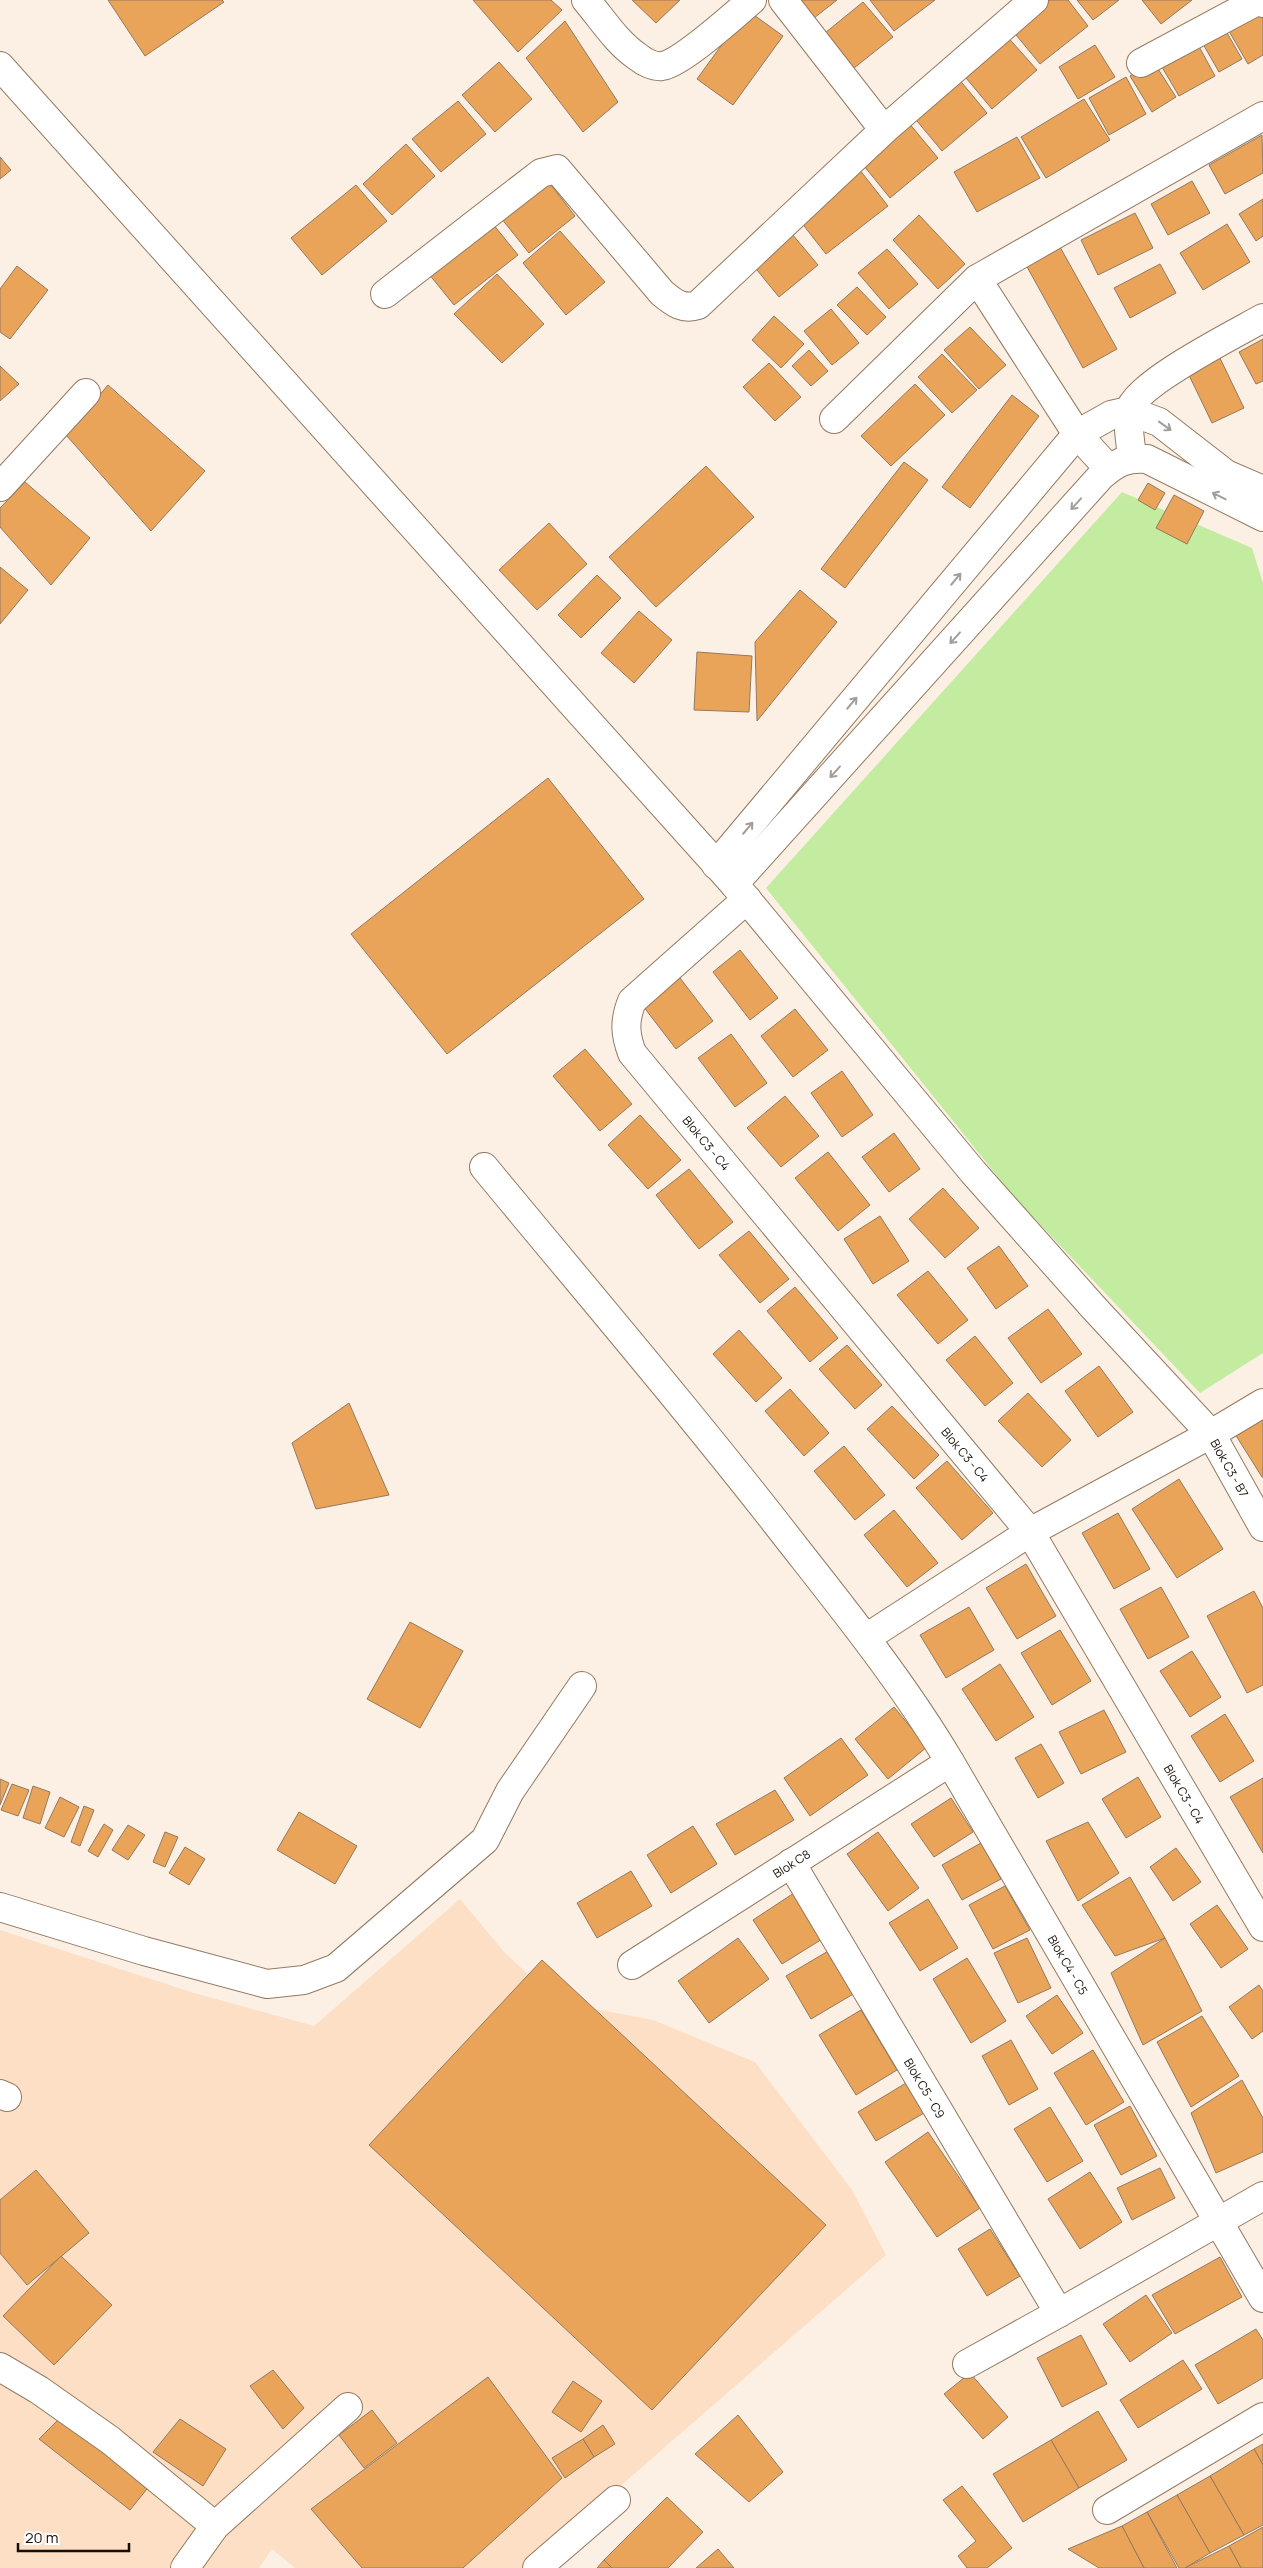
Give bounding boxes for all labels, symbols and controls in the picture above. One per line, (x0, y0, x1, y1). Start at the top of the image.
one-way arrow (1158, 421, 1171, 432)
one-way arrow (1212, 491, 1227, 501)
one-way arrow (1070, 498, 1082, 511)
one-way arrow (951, 572, 962, 585)
one-way arrow (950, 631, 961, 644)
one-way arrow (846, 697, 858, 710)
one-way arrow (829, 765, 841, 778)
one-way arrow (742, 822, 753, 835)
street label: Blok C3 - C4 (679, 1112, 734, 1174)
street label: Blok C3 - C4 (938, 1423, 993, 1485)
street label: Blok C3 - B7 (1207, 1436, 1253, 1500)
street label: Blok C3 - C4 (1160, 1761, 1209, 1827)
street label: Blok C8 (769, 1845, 813, 1882)
street label: Blok C4 - C5 (1044, 1932, 1092, 1998)
street label: Blok C5 - C9 (901, 2055, 950, 2121)
scale bar (18, 2520, 129, 2552)
text: 20 m (25, 2527, 58, 2548)

